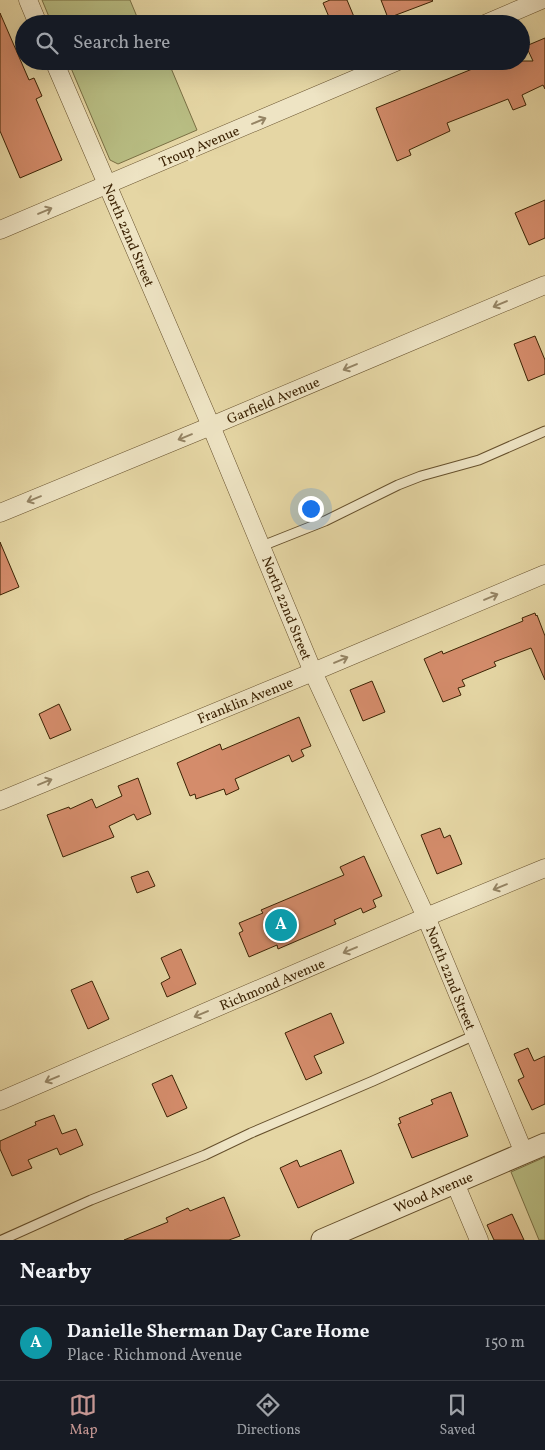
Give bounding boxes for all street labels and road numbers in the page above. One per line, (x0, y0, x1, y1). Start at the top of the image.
street label: Troup Avenue (157, 122, 243, 173)
street label: North 22nd Street (97, 181, 158, 290)
street label: Garfield Avenue (224, 373, 323, 430)
street label: North 22nd Street (256, 554, 315, 663)
street label: Franklin Avenue (195, 673, 297, 729)
street label: North 22nd Street (420, 924, 479, 1033)
street label: Richmond Avenue (217, 954, 329, 1016)
street label: Wood Avenue (391, 1168, 476, 1219)

